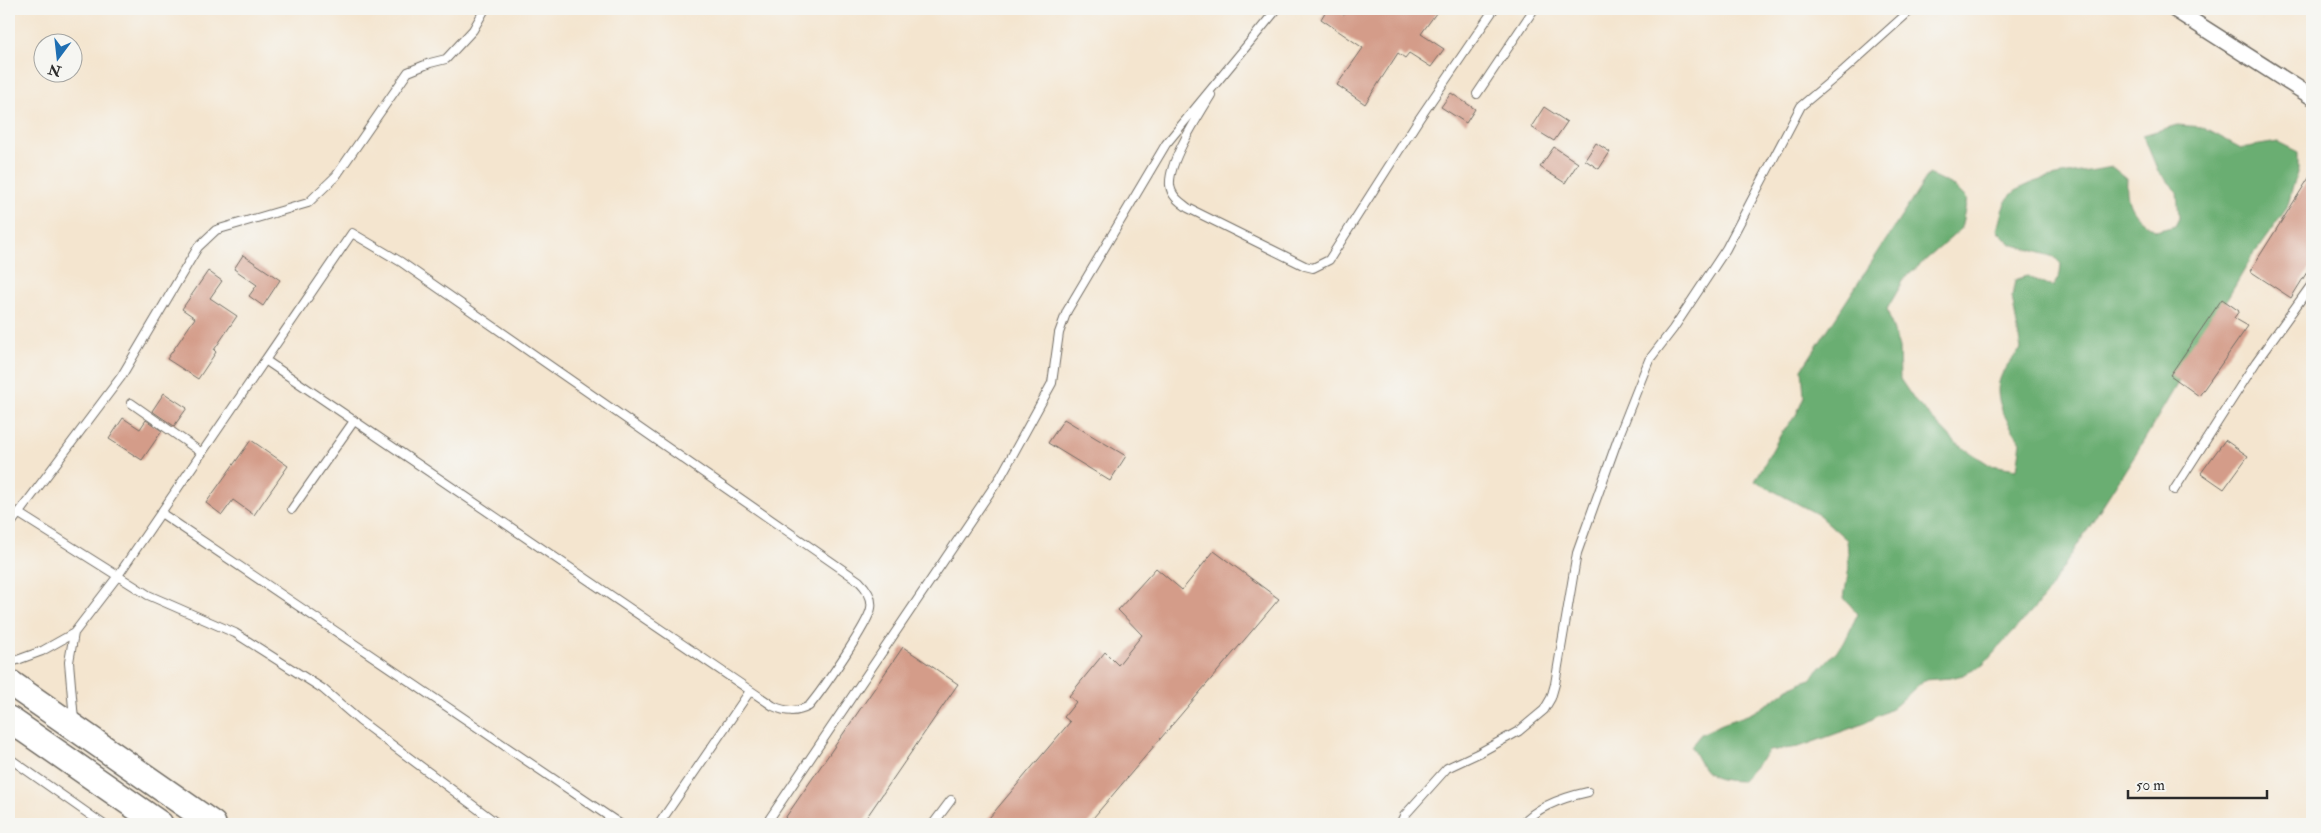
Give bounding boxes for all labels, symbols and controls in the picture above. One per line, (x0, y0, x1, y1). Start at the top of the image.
north arrow (32, 32, 82, 82)
text: N (46, 60, 64, 80)
scale bar (2128, 768, 2267, 800)
text: 50 m (2136, 776, 2165, 795)

